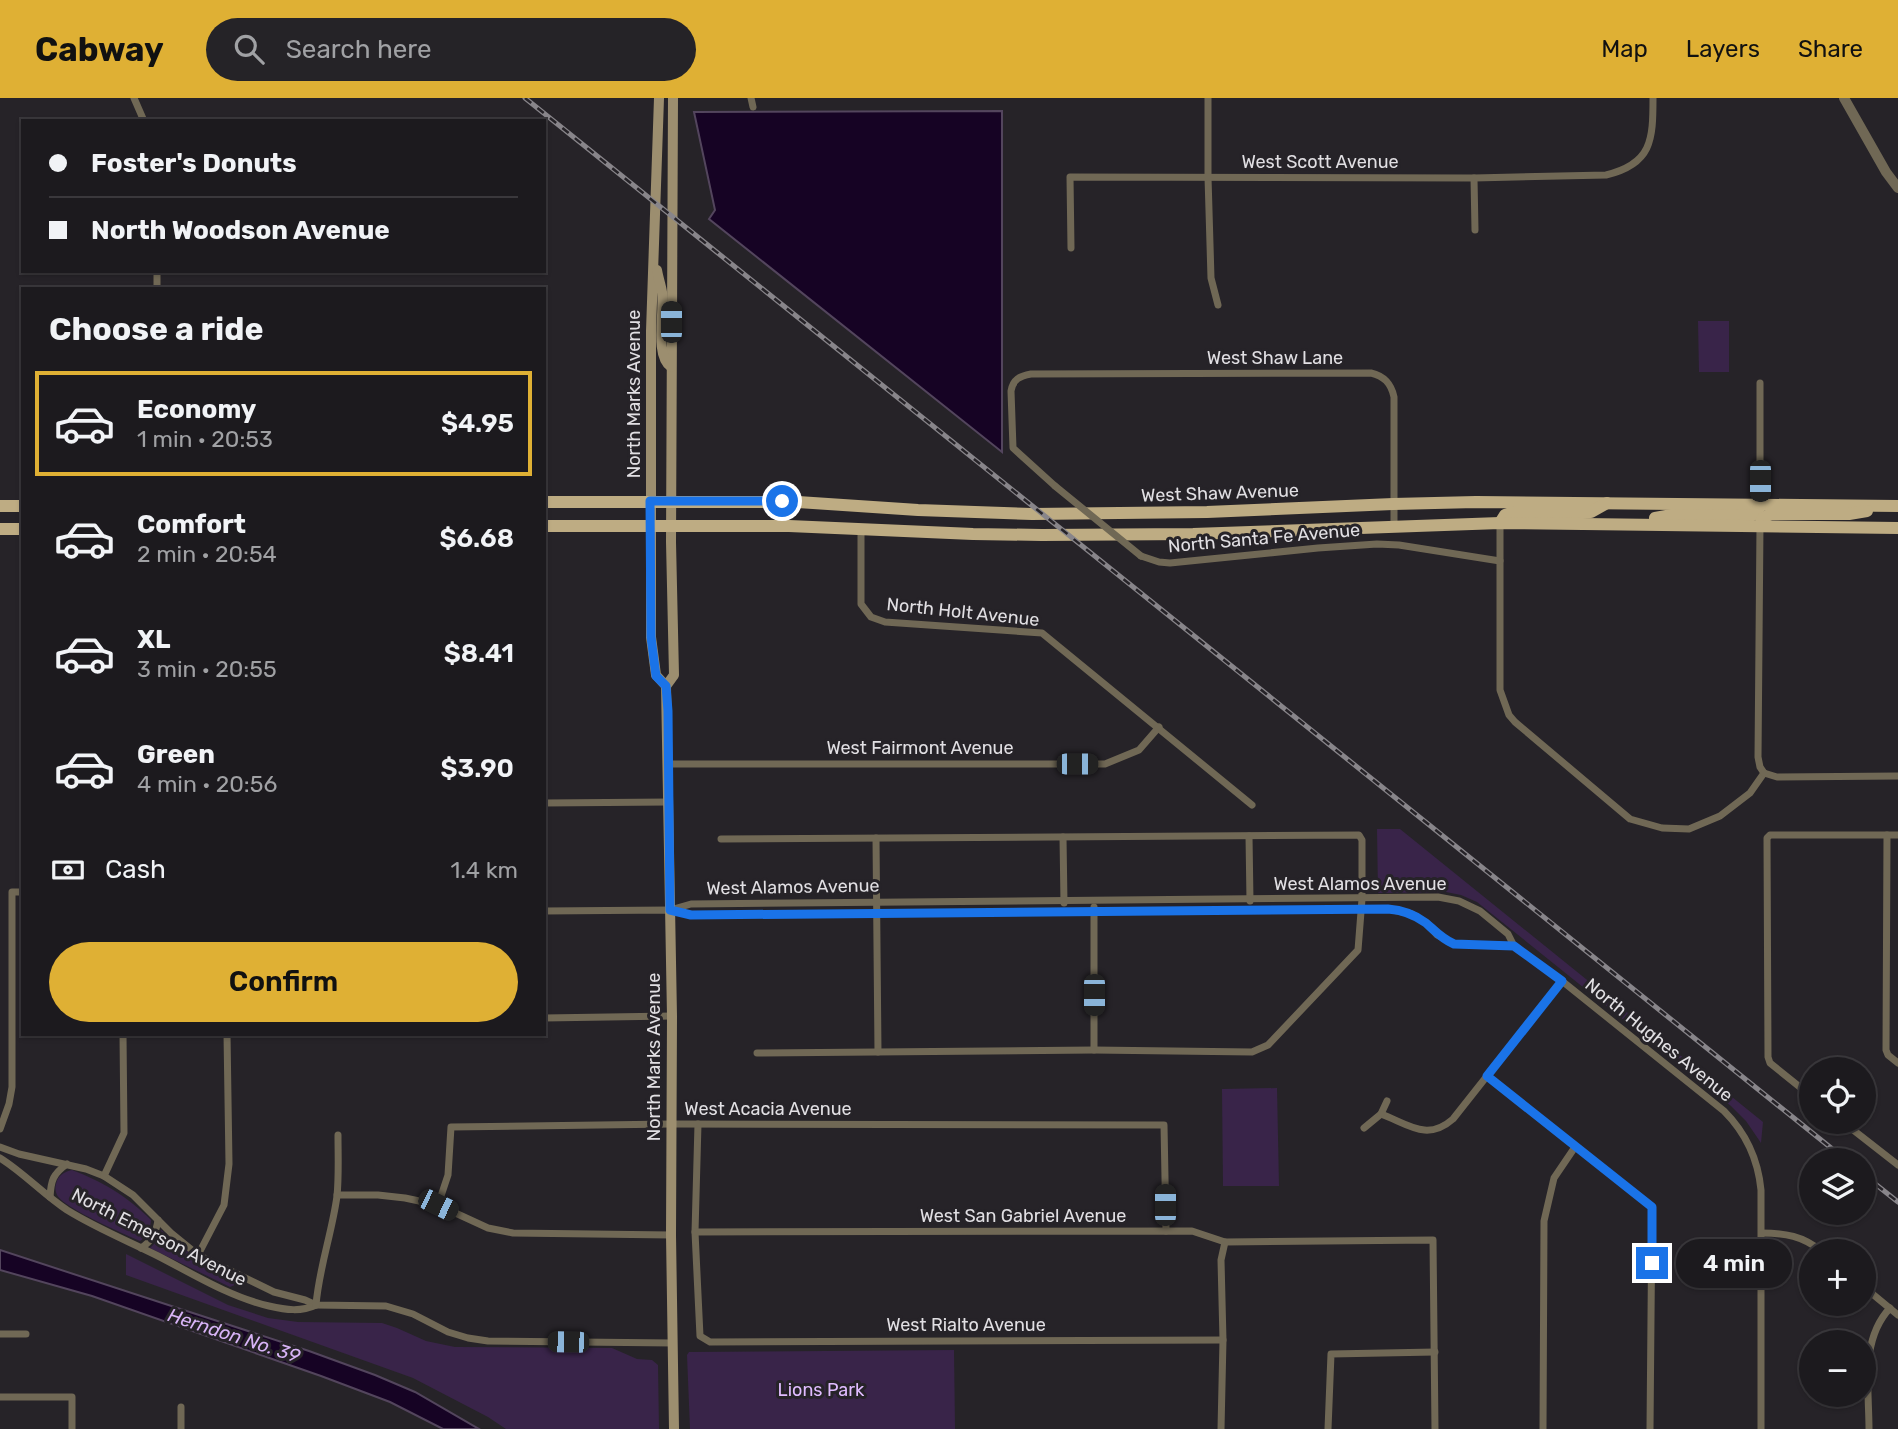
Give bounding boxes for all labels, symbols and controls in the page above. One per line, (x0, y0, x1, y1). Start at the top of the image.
search box (206, 18, 696, 81)
text: Cabway (35, 30, 164, 69)
icon: search (230, 30, 268, 68)
text: Search here (286, 34, 432, 65)
text: Map (1601, 35, 1648, 63)
text: Layers (1686, 35, 1760, 63)
text: Share (1798, 35, 1863, 63)
text: Foster's Donuts (91, 148, 297, 179)
street label: West Scott Avenue (1241, 151, 1399, 173)
text: North Woodson Avenue (91, 215, 390, 246)
car (661, 301, 682, 343)
text: Choose a ride (49, 310, 263, 348)
street label: North Marks Avenue (623, 310, 645, 478)
street label: West Shaw Lane (1207, 347, 1343, 369)
icon: car (53, 392, 116, 455)
text: Economy (137, 394, 256, 425)
text: $4.95 (441, 408, 514, 439)
text: 1 min · 20:53 (137, 425, 273, 453)
car (1750, 460, 1771, 502)
street label: West Shaw Avenue (1141, 479, 1299, 507)
route start (766, 485, 798, 517)
icon: car (53, 507, 116, 570)
text: Comfort (137, 509, 246, 540)
street label: North Santa Fe Avenue (1167, 519, 1361, 557)
text: $6.68 (439, 523, 514, 554)
text: 2 min · 20:54 (137, 540, 277, 568)
street label: North Holt Avenue (885, 593, 1041, 631)
icon: car (53, 622, 116, 685)
text: XL (137, 624, 170, 655)
text: $8.41 (444, 638, 514, 669)
text: 3 min · 20:55 (137, 655, 277, 683)
icon: car (53, 737, 116, 800)
street label: West Fairmont Avenue (827, 737, 1014, 759)
text: Green (137, 739, 215, 770)
text: $3.90 (440, 753, 514, 784)
car (1057, 754, 1099, 775)
text: 4 min · 20:56 (137, 770, 277, 798)
icon: cash (49, 851, 87, 889)
text: Cash (105, 854, 166, 885)
text: 1.4 km (450, 856, 518, 884)
street label: West Alamos Avenue (1273, 873, 1447, 895)
street label: West Alamos Avenue (706, 874, 880, 900)
button: Confirm (49, 942, 518, 1022)
street label: North Marks Avenue (643, 973, 665, 1141)
car (1084, 974, 1105, 1016)
street label: North Hughes Avenue (1581, 974, 1737, 1106)
map controls (1799, 1057, 1876, 1407)
button: locate (1799, 1057, 1876, 1134)
street label: West Acacia Avenue (684, 1098, 852, 1120)
button: layers (1799, 1148, 1876, 1225)
street label: North Emerson Avenue (68, 1183, 250, 1291)
car (1155, 1184, 1176, 1226)
car (415, 1186, 462, 1224)
street label: West San Gabriel Avenue (920, 1205, 1126, 1227)
callout: 4 min (1676, 1238, 1792, 1288)
button: + (1799, 1239, 1876, 1316)
route end (1636, 1247, 1668, 1279)
text: 4 min (1703, 1249, 1765, 1277)
water label: Herndon No. 39 (165, 1303, 303, 1368)
street label: West Rialto Avenue (886, 1314, 1046, 1336)
button: − (1799, 1330, 1876, 1407)
car (547, 1331, 590, 1353)
park label: Lions Park (778, 1379, 865, 1401)

